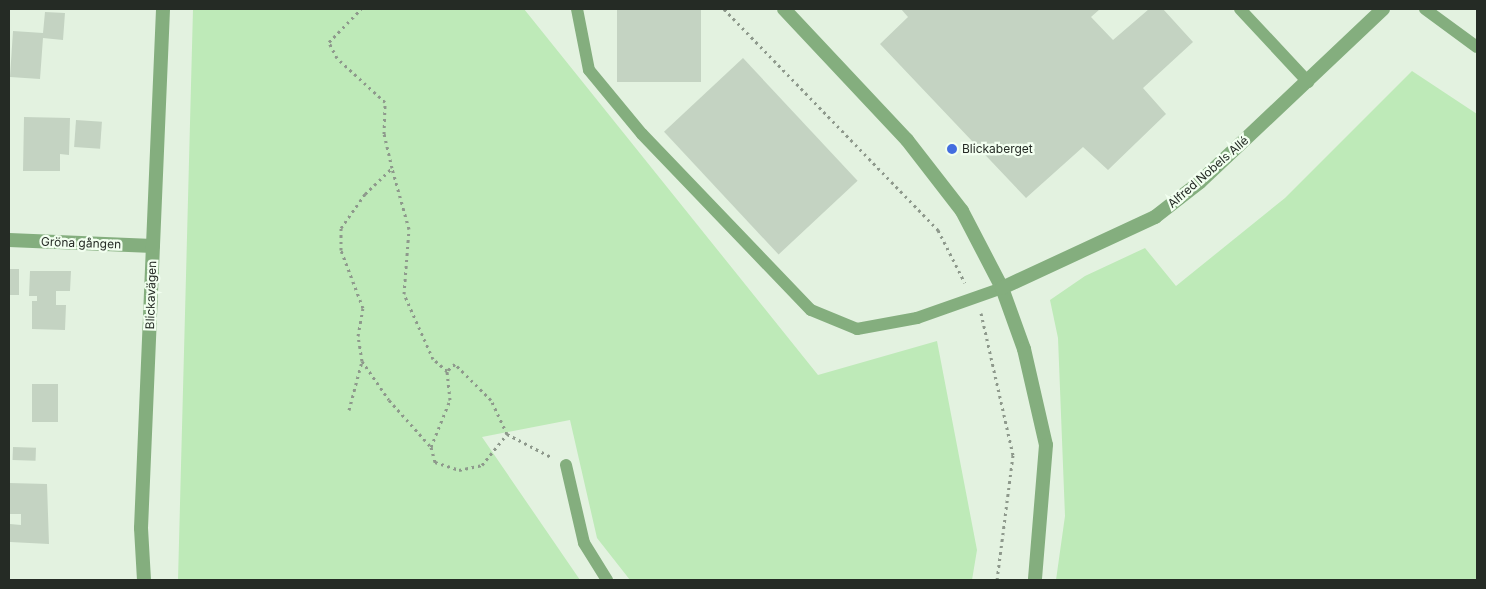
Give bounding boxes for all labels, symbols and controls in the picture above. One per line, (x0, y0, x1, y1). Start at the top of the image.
street label: Alfred Nobels Allé (1165, 133, 1251, 211)
place label: Blickaberget (962, 142, 1033, 156)
marker: Blickaberget (946, 143, 958, 155)
street label: Gröna gången (41, 234, 121, 252)
street label: Blickavägen (143, 261, 159, 329)

